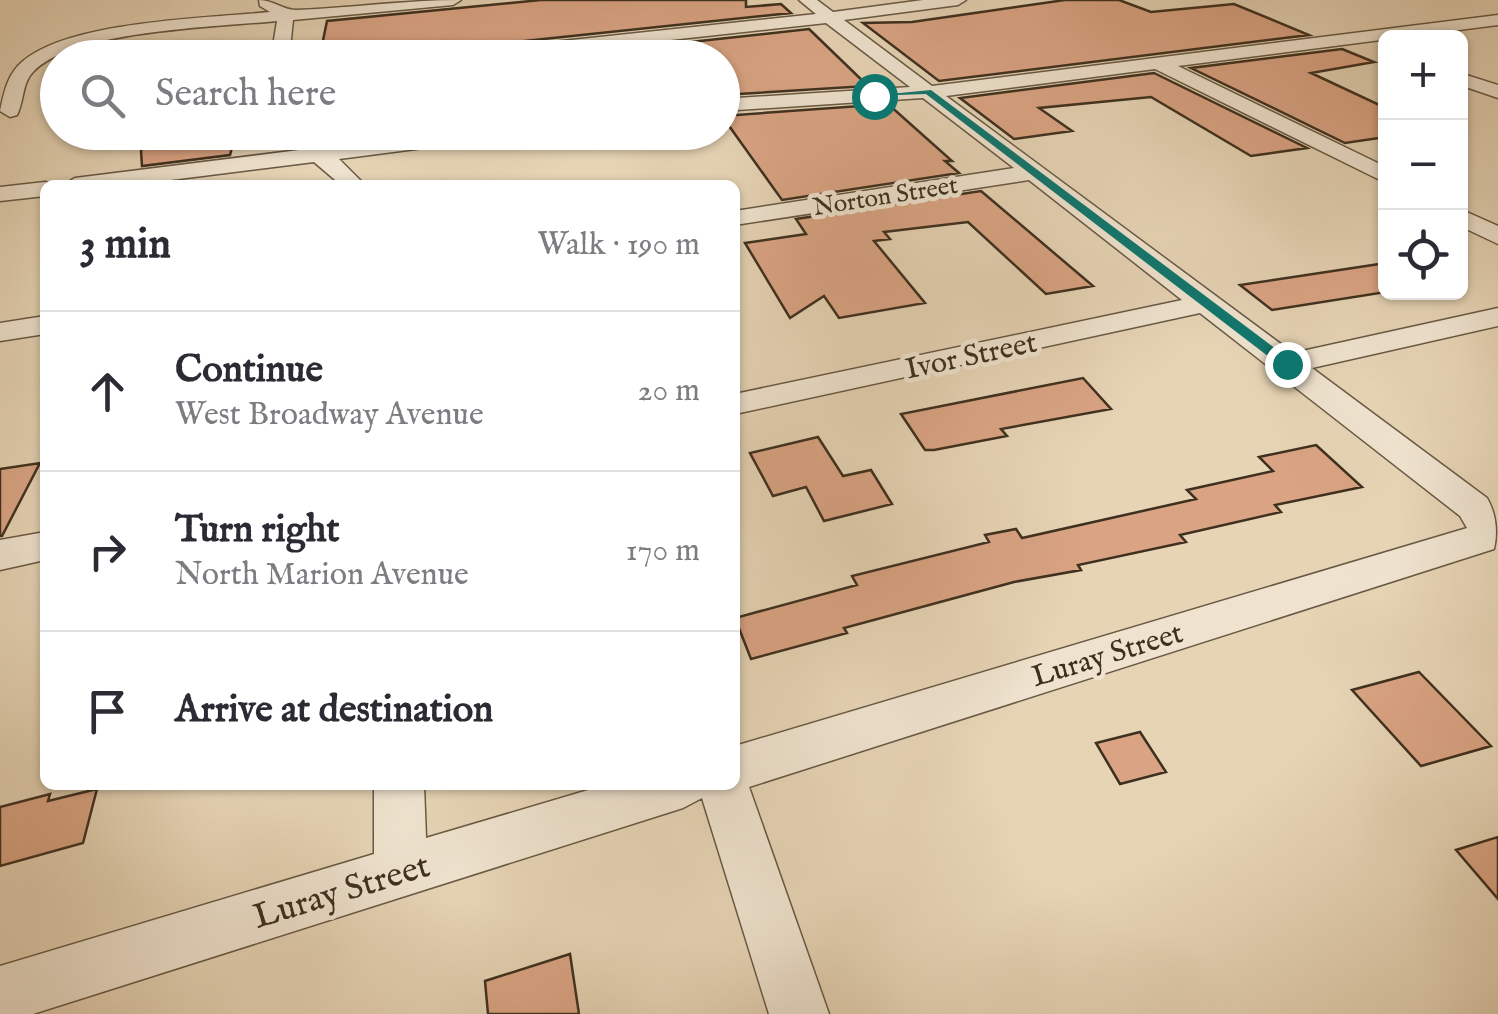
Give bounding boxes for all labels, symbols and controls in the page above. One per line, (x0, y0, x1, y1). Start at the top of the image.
map controls (1378, 30, 1468, 300)
button: + (1378, 30, 1468, 120)
search box (40, 40, 740, 150)
icon: search (75, 68, 130, 123)
text: Search here (155, 71, 336, 119)
route start (852, 74, 898, 120)
button: − (1378, 120, 1468, 210)
street label: Norton Street (811, 170, 960, 224)
button: locate (1378, 210, 1468, 300)
text: 3 min (80, 219, 171, 272)
text: Walk · 190 m (537, 225, 700, 266)
street label: Ivor Street (902, 324, 1041, 389)
route end (1265, 342, 1311, 388)
text: Continue (175, 347, 323, 395)
icon: ahead (80, 364, 135, 419)
text: 20 m (638, 371, 700, 412)
text: West Broadway Avenue (175, 395, 484, 436)
text: Turn right (175, 507, 339, 555)
icon: right (80, 524, 135, 579)
text: 170 m (626, 531, 700, 572)
text: North Marion Avenue (175, 555, 469, 596)
street label: Luray Street (1027, 615, 1188, 697)
icon: arrive (80, 684, 135, 739)
text: Arrive at destination (175, 687, 493, 735)
street label: Luray Street (248, 844, 436, 941)

